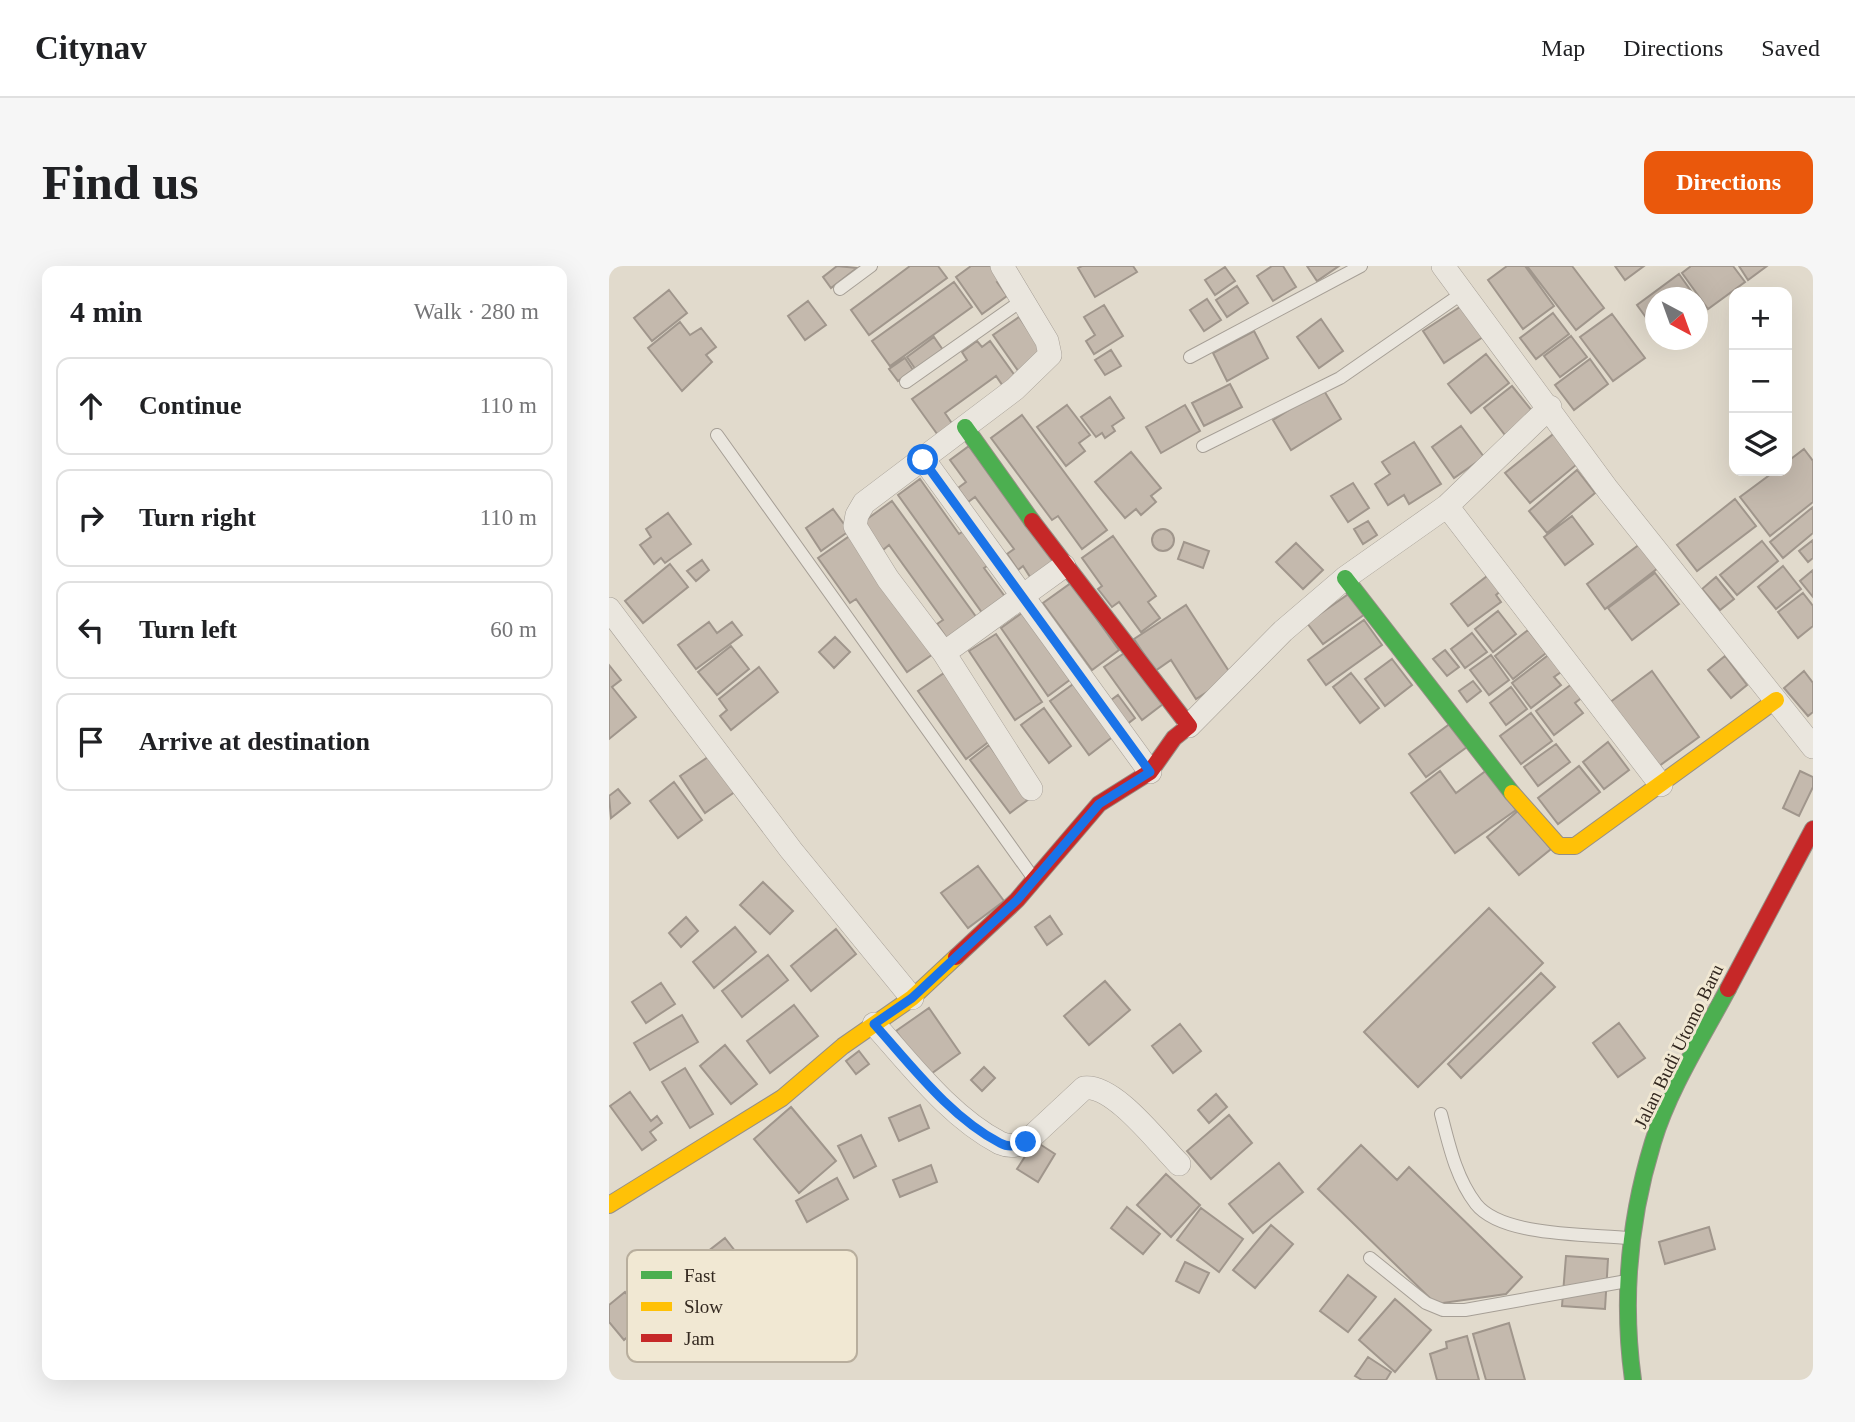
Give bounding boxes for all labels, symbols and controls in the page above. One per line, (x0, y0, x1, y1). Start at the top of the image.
text: Citynav (35, 30, 147, 66)
text: Map (1541, 35, 1585, 61)
text: Directions (1623, 35, 1723, 61)
text: Saved (1761, 35, 1820, 61)
button: Directions (1644, 151, 1813, 214)
text: Find us (42, 155, 199, 210)
north arrow (1645, 287, 1708, 350)
map controls (1729, 287, 1792, 476)
button: + (1729, 287, 1792, 350)
text: 4 min (70, 295, 143, 328)
text: Walk · 280 m (414, 299, 539, 324)
button: − (1729, 350, 1792, 413)
icon: ahead (72, 387, 110, 425)
text: Continue (139, 391, 242, 420)
text: 110 m (480, 393, 537, 418)
button: layers (1729, 413, 1792, 476)
route start (907, 444, 938, 475)
icon: right (72, 499, 110, 537)
text: Turn right (139, 503, 256, 532)
text: 110 m (480, 505, 537, 530)
icon: left (72, 611, 110, 649)
text: Turn left (139, 615, 237, 644)
text: 60 m (490, 617, 537, 642)
icon: arrive (72, 723, 110, 761)
text: Arrive at destination (139, 727, 370, 756)
street label: Jalan Budi Utomo Baru (1630, 960, 1728, 1132)
route end (1010, 1126, 1041, 1157)
legend (627, 1250, 857, 1362)
text: Fast (684, 1265, 716, 1286)
text: Slow (684, 1296, 723, 1317)
text: Jam (684, 1328, 715, 1349)

